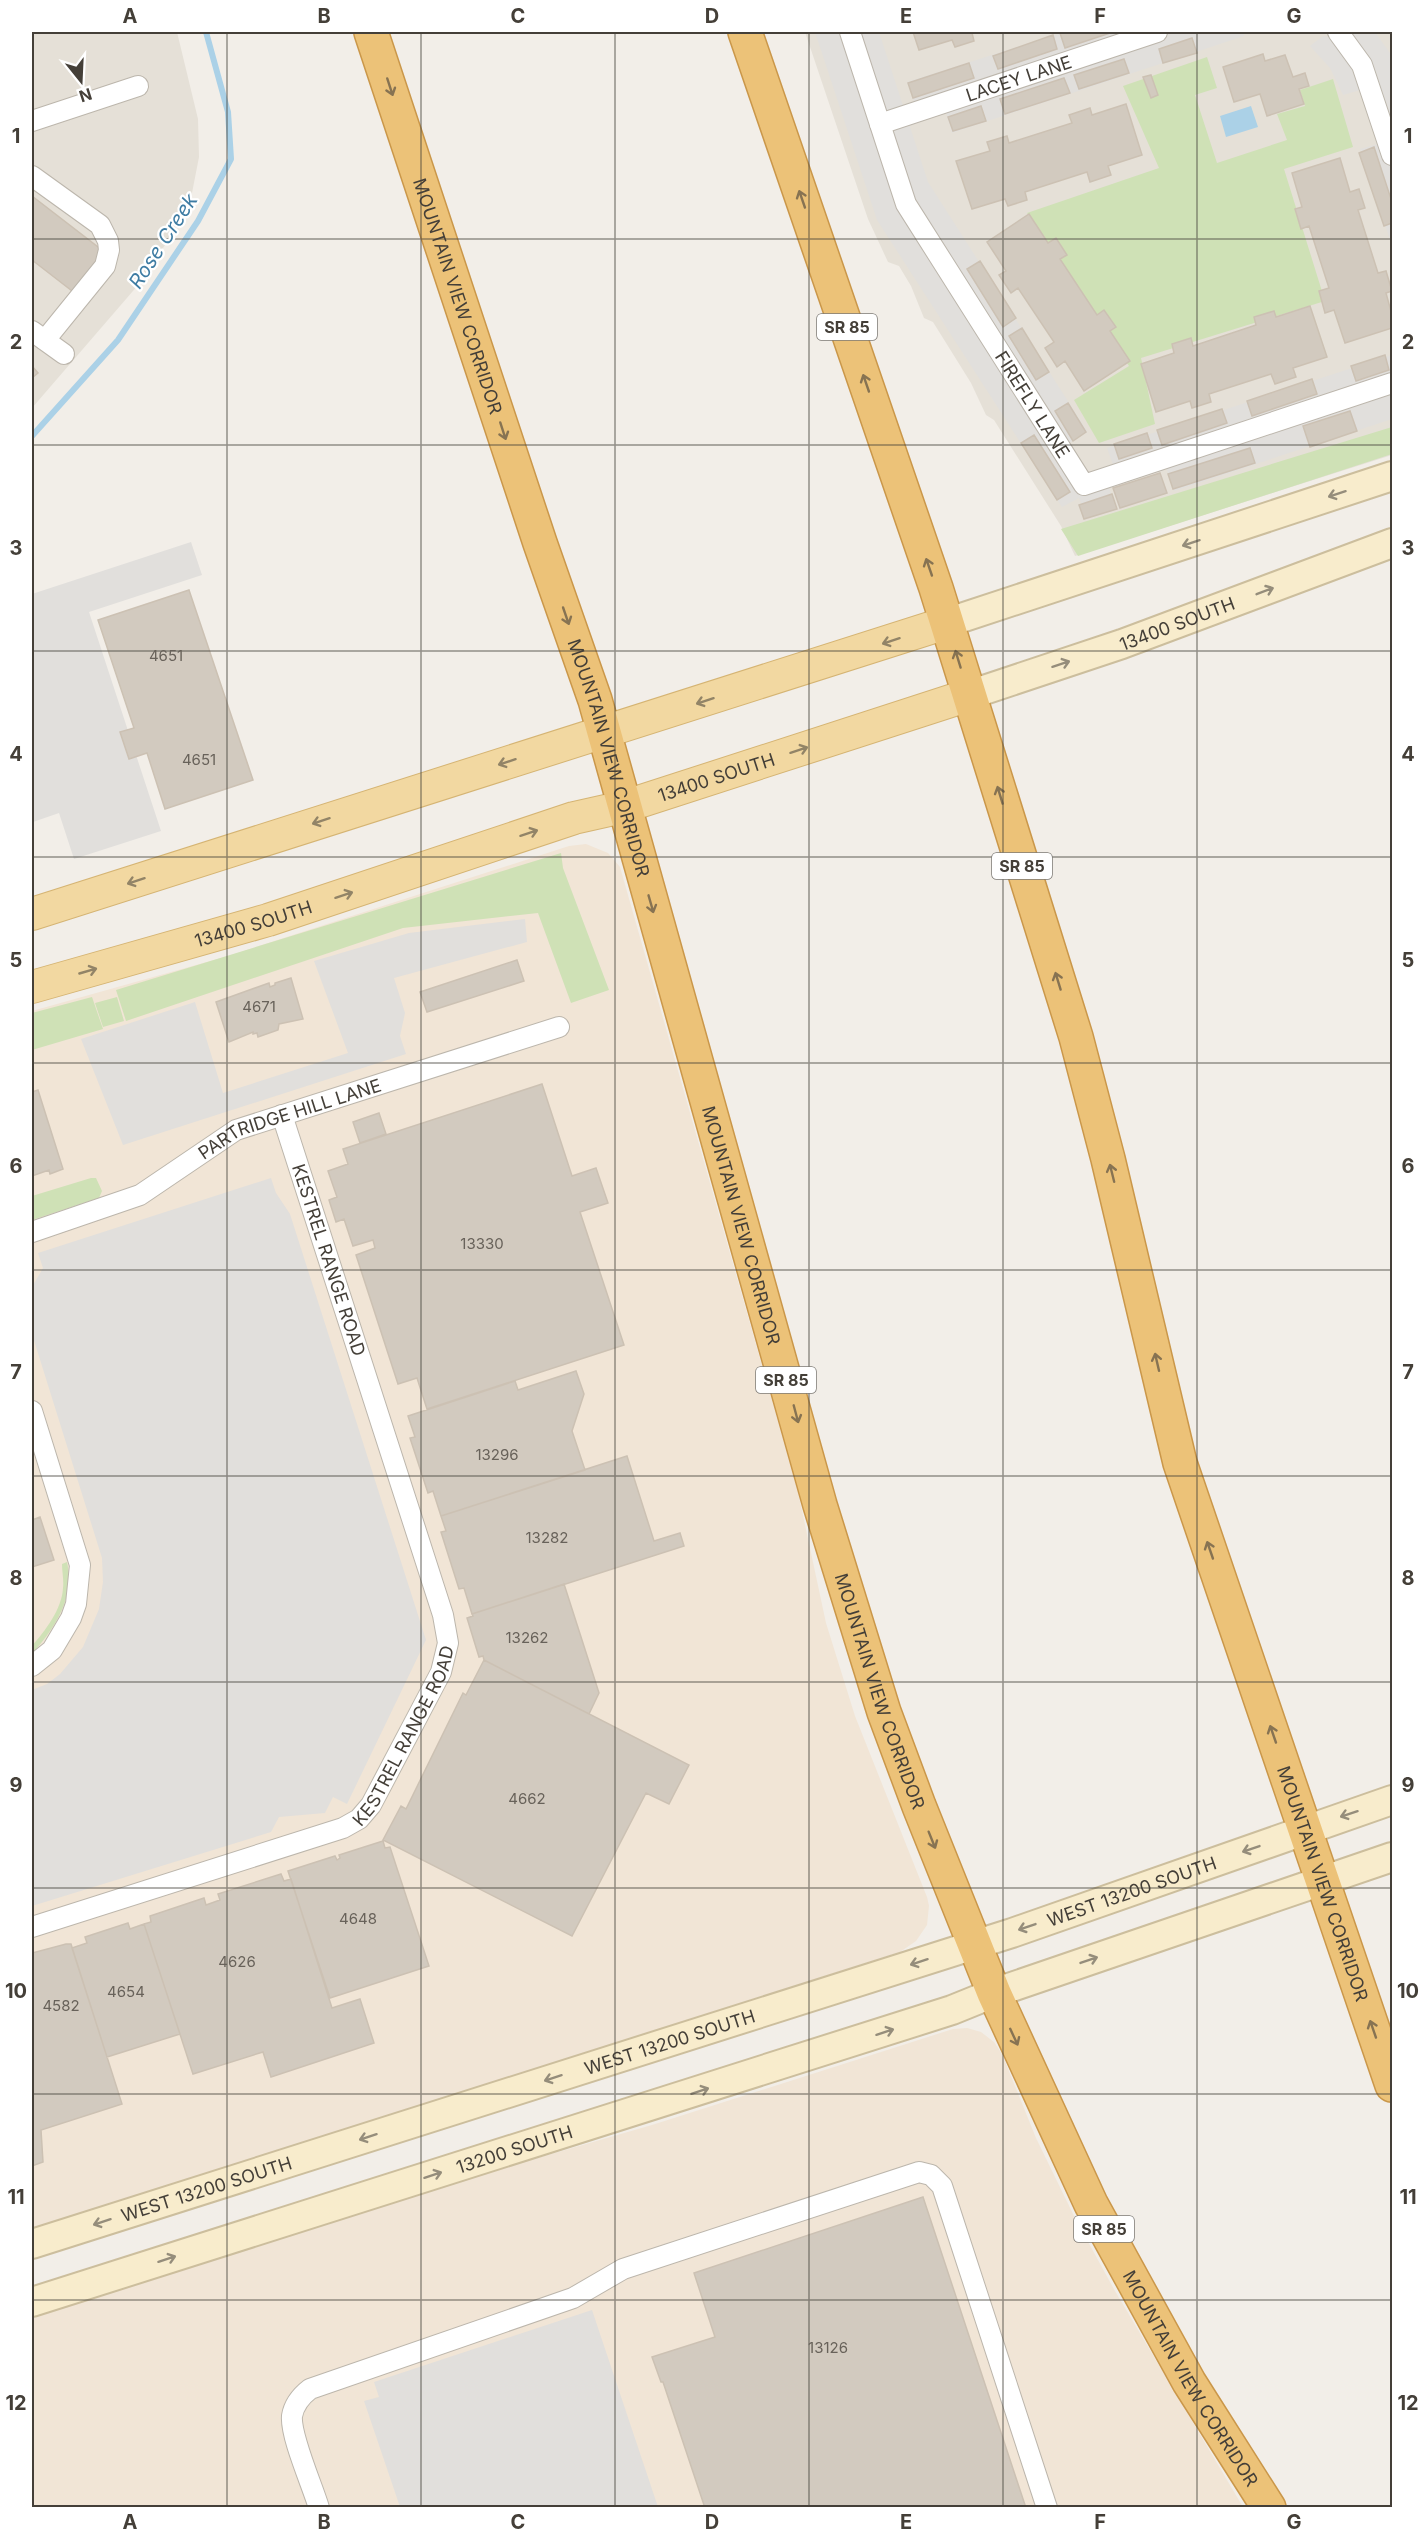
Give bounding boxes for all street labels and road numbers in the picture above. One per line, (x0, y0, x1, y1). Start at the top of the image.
street label: LACEY LANE (963, 51, 1074, 105)
street label: MOUNTAIN VIEW CORRIDOR (410, 175, 507, 417)
road number: SR 85 (817, 314, 877, 340)
street label: FIREFLY LANE (991, 347, 1075, 462)
street label: 13400 SOUTH (1116, 592, 1238, 655)
street label: MOUNTAIN VIEW CORRIDOR (564, 636, 654, 879)
street label: 13400 SOUTH (655, 748, 777, 806)
road number: SR 85 (992, 853, 1052, 879)
street label: 13400 SOUTH (192, 896, 314, 951)
street label: PARTRIDGE HILL LANE (194, 1074, 384, 1163)
street label: MOUNTAIN VIEW CORRIDOR (698, 1103, 785, 1348)
street label: KESTREL RANGE ROAD (288, 1161, 370, 1359)
road number: SR 85 (756, 1367, 816, 1393)
street label: MOUNTAIN VIEW CORRIDOR (831, 1571, 930, 1812)
street label: KESTREL RANGE ROAD (348, 1643, 458, 1830)
street label: MOUNTAIN VIEW CORRIDOR (1274, 1763, 1373, 2004)
street label: WEST 13200 SOUTH (1044, 1852, 1219, 1930)
street label: WEST 13200 SOUTH (582, 2005, 758, 2079)
street label: 13200 SOUTH (453, 2121, 575, 2177)
street label: WEST 13200 SOUTH (119, 2152, 294, 2226)
road number: SR 85 (1074, 2216, 1134, 2242)
street label: MOUNTAIN VIEW CORRIDOR (1119, 2267, 1263, 2490)

